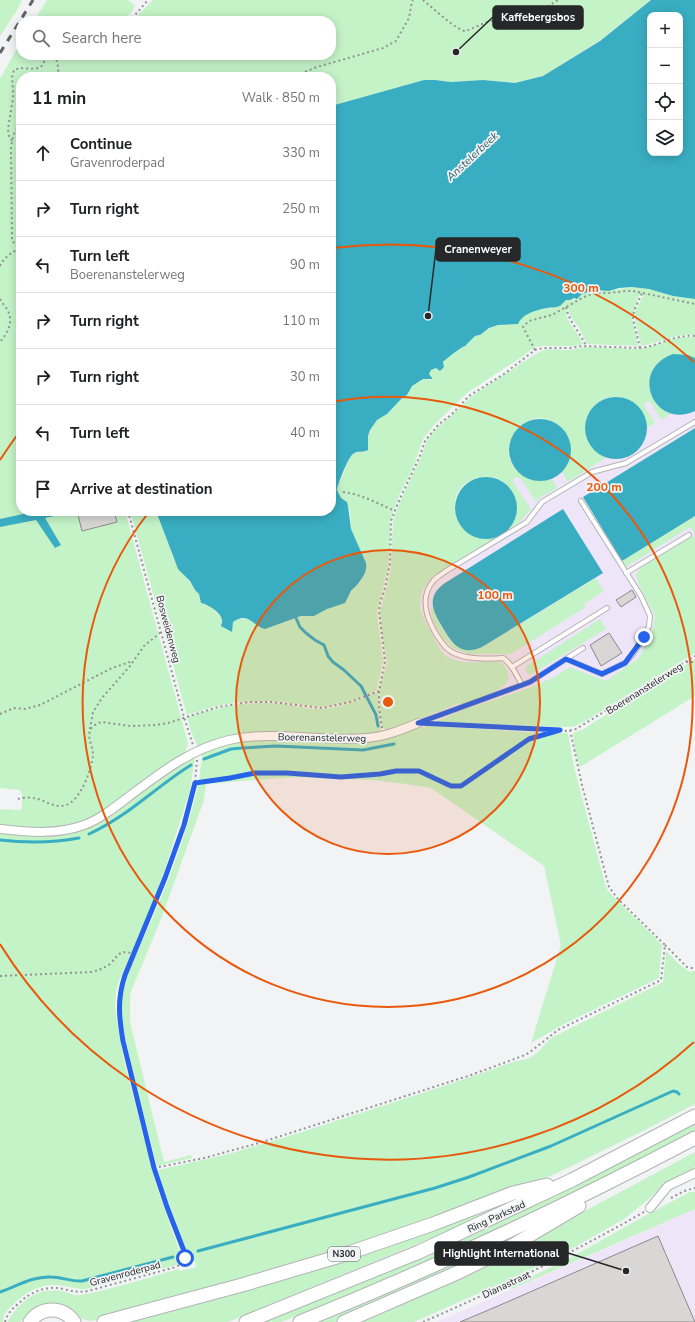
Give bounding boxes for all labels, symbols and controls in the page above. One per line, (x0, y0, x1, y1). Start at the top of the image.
callout: Kaffebergsbos (493, 6, 583, 29)
text: Kaffebergsbos (501, 10, 575, 25)
map controls (647, 12, 683, 156)
button: + (647, 12, 683, 48)
search box (16, 16, 336, 60)
icon: search (30, 27, 52, 49)
text: Search here (62, 28, 142, 48)
button: − (647, 48, 683, 84)
button: locate (647, 84, 683, 120)
text: 11 min (32, 87, 86, 110)
text: Walk · 850 m (242, 89, 320, 107)
button: layers (647, 120, 683, 156)
water label: Anstelerbeek (442, 128, 502, 185)
text: Continue (70, 134, 132, 154)
icon: ahead (32, 142, 54, 164)
text: 330 m (282, 144, 320, 162)
text: Gravenroderpad (70, 154, 165, 172)
icon: right (32, 198, 54, 220)
text: Turn right (70, 199, 139, 219)
text: 250 m (282, 200, 320, 218)
callout: Cranenweyer (436, 238, 520, 261)
text: Cranenweyer (444, 242, 512, 257)
text: Turn left (70, 246, 129, 266)
icon: left (32, 254, 54, 276)
text: 90 m (290, 256, 320, 274)
text: Boerenanstelerweg (70, 266, 185, 284)
text: 300 m (563, 280, 599, 296)
icon: right (32, 310, 54, 332)
text: Turn right (70, 311, 139, 331)
text: 110 m (282, 312, 320, 330)
icon: right (32, 366, 54, 388)
text: Turn right (70, 367, 139, 387)
text: 30 m (290, 368, 320, 386)
icon: left (32, 422, 54, 444)
text: Turn left (70, 423, 129, 443)
text: 40 m (290, 424, 320, 442)
icon: arrive (32, 478, 54, 500)
text: Arrive at destination (70, 479, 213, 499)
text: 200 m (586, 479, 622, 495)
text: 100 m (477, 587, 513, 603)
street label: Bosweidenweg (152, 594, 184, 665)
route end (635, 628, 653, 646)
street label: Boerenanstelerweg (603, 659, 686, 718)
centre of rings (381, 695, 395, 709)
street label: Boerenanstelerweg (278, 730, 366, 746)
street label: Ring Parkstad (465, 1197, 528, 1236)
callout: Highlight International (435, 1242, 568, 1265)
text: Highlight International (443, 1246, 560, 1261)
road number: N300 (328, 1247, 360, 1261)
route start (176, 1249, 194, 1267)
street label: Gravenroderpad (88, 1258, 162, 1290)
street label: Dianastraat (480, 1267, 533, 1302)

